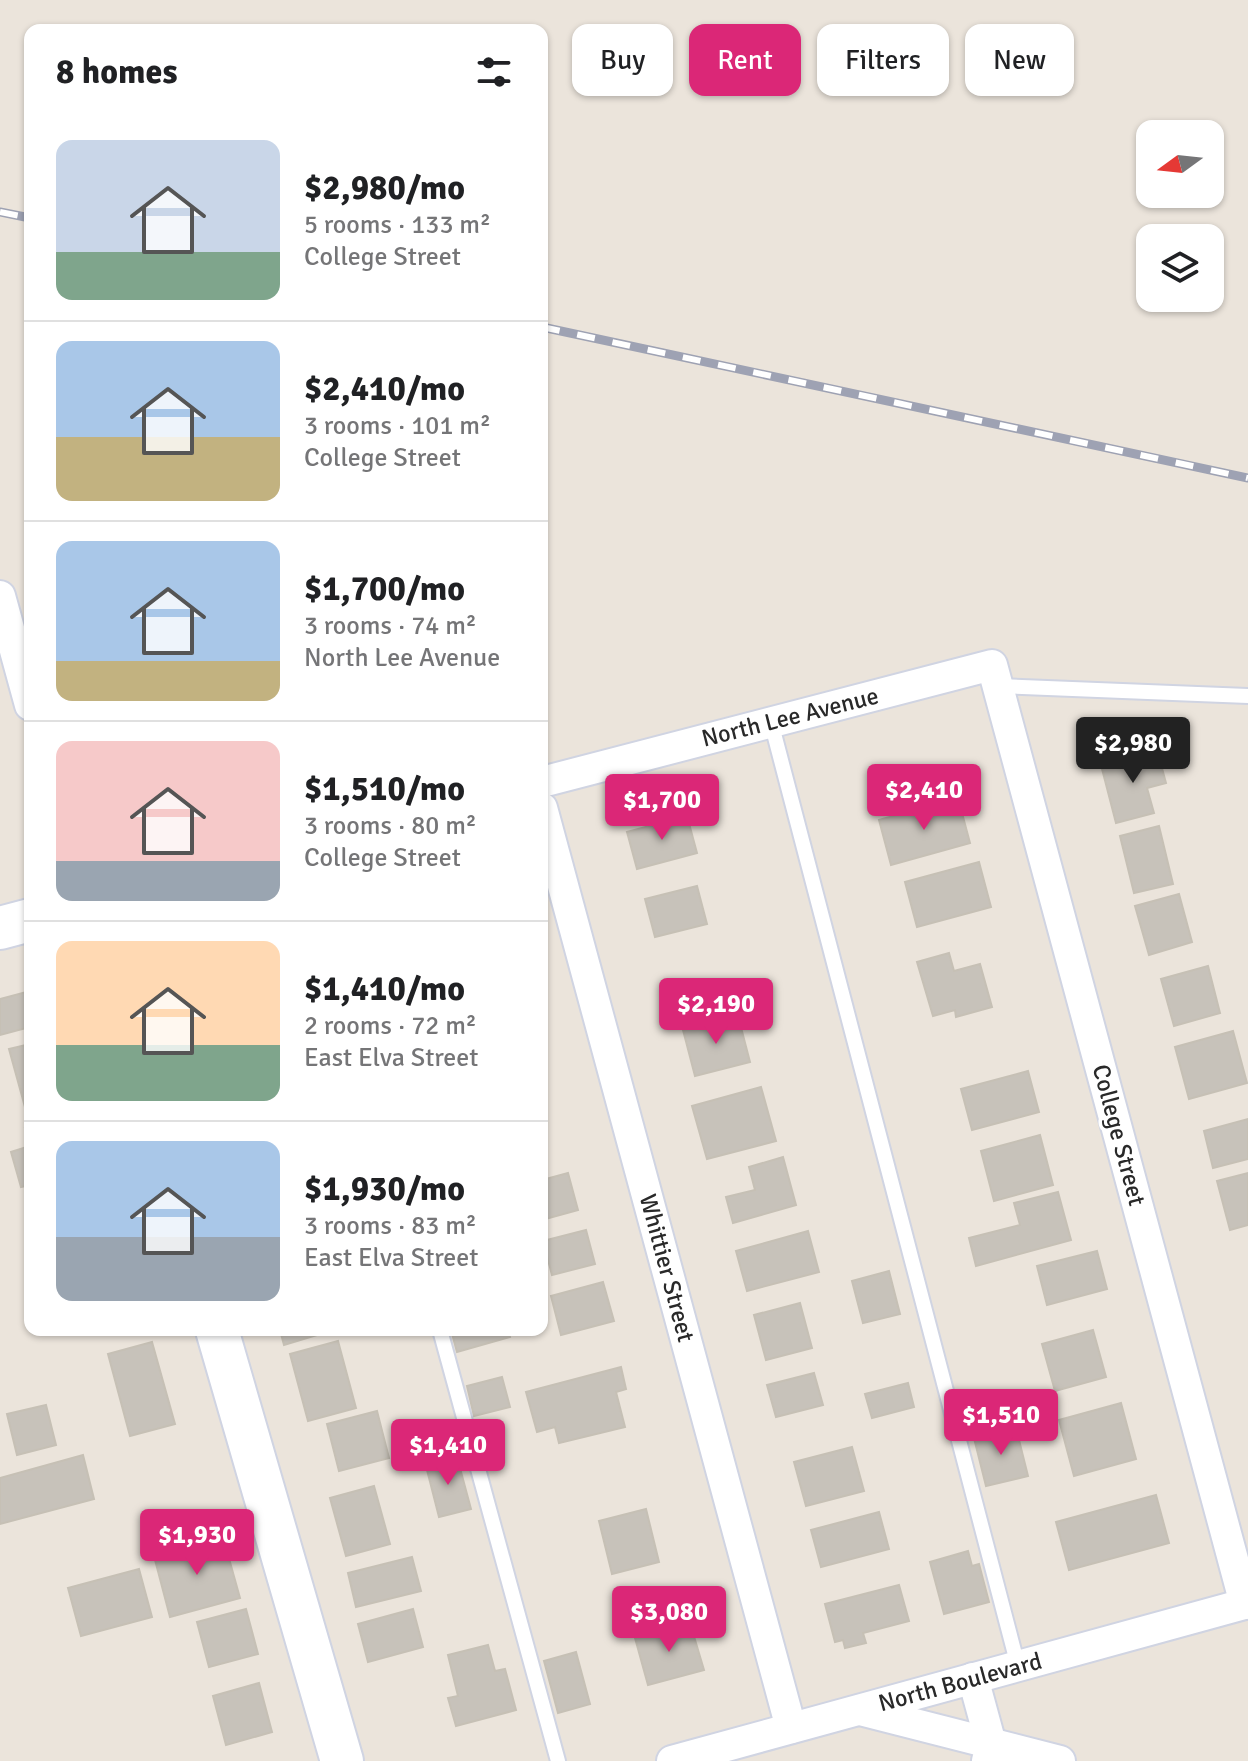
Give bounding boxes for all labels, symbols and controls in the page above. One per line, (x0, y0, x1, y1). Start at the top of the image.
chip: Buy (572, 24, 673, 96)
chip: Rent (689, 24, 801, 96)
chip: Filters (817, 24, 949, 96)
chip: New (965, 24, 1074, 96)
icon: filters (472, 50, 516, 94)
text: 8 homes (56, 51, 177, 93)
north arrow (1136, 120, 1224, 208)
map controls (1136, 120, 1224, 312)
text: $2,980/mo (304, 167, 465, 209)
icon: home (120, 172, 216, 268)
text: 5 rooms · 133 m² (304, 209, 491, 241)
button: layers (1136, 224, 1224, 312)
text: College Street (304, 241, 461, 273)
text: $2,410/mo (304, 368, 465, 410)
icon: home (120, 373, 216, 469)
text: 3 rooms · 101 m² (304, 410, 491, 442)
text: College Street (304, 442, 461, 474)
text: $1,700/mo (304, 568, 465, 610)
icon: home (120, 573, 216, 669)
text: 3 rooms · 74 m² (304, 610, 477, 642)
text: North Lee Avenue (304, 642, 500, 674)
street label: North Lee Avenue (698, 681, 882, 753)
pin: $2,980 (1068, 717, 1198, 785)
text: $2,980 (1094, 727, 1172, 759)
pin: $2,410 (859, 764, 989, 832)
text: $1,510/mo (304, 768, 465, 810)
icon: home (120, 773, 216, 869)
pin: $1,700 (597, 774, 727, 842)
text: $2,410 (885, 774, 963, 806)
text: $1,700 (623, 784, 701, 816)
text: 3 rooms · 80 m² (304, 810, 477, 842)
text: College Street (304, 842, 461, 874)
text: $1,410/mo (304, 968, 465, 1010)
icon: home (120, 973, 216, 1069)
pin: $2,190 (651, 978, 781, 1046)
text: $2,190 (677, 988, 755, 1020)
text: 2 rooms · 72 m² (304, 1010, 477, 1042)
text: East Elva Street (304, 1042, 478, 1074)
street label: College Street (1086, 1061, 1152, 1209)
text: $1,930/mo (304, 1168, 465, 1210)
icon: home (120, 1173, 216, 1269)
street label: Whittier Street (633, 1191, 701, 1345)
text: 3 rooms · 83 m² (304, 1210, 477, 1242)
text: East Elva Street (304, 1242, 478, 1274)
pin: $1,510 (936, 1389, 1066, 1457)
text: $1,510 (962, 1399, 1040, 1431)
pin: $1,410 (383, 1419, 513, 1487)
text: $1,410 (409, 1429, 487, 1461)
pin: $1,930 (132, 1509, 262, 1577)
text: $1,930 (158, 1519, 236, 1551)
pin: $3,080 (604, 1586, 734, 1654)
text: $3,080 (630, 1596, 708, 1628)
street label: North Boulevard (875, 1646, 1045, 1718)

